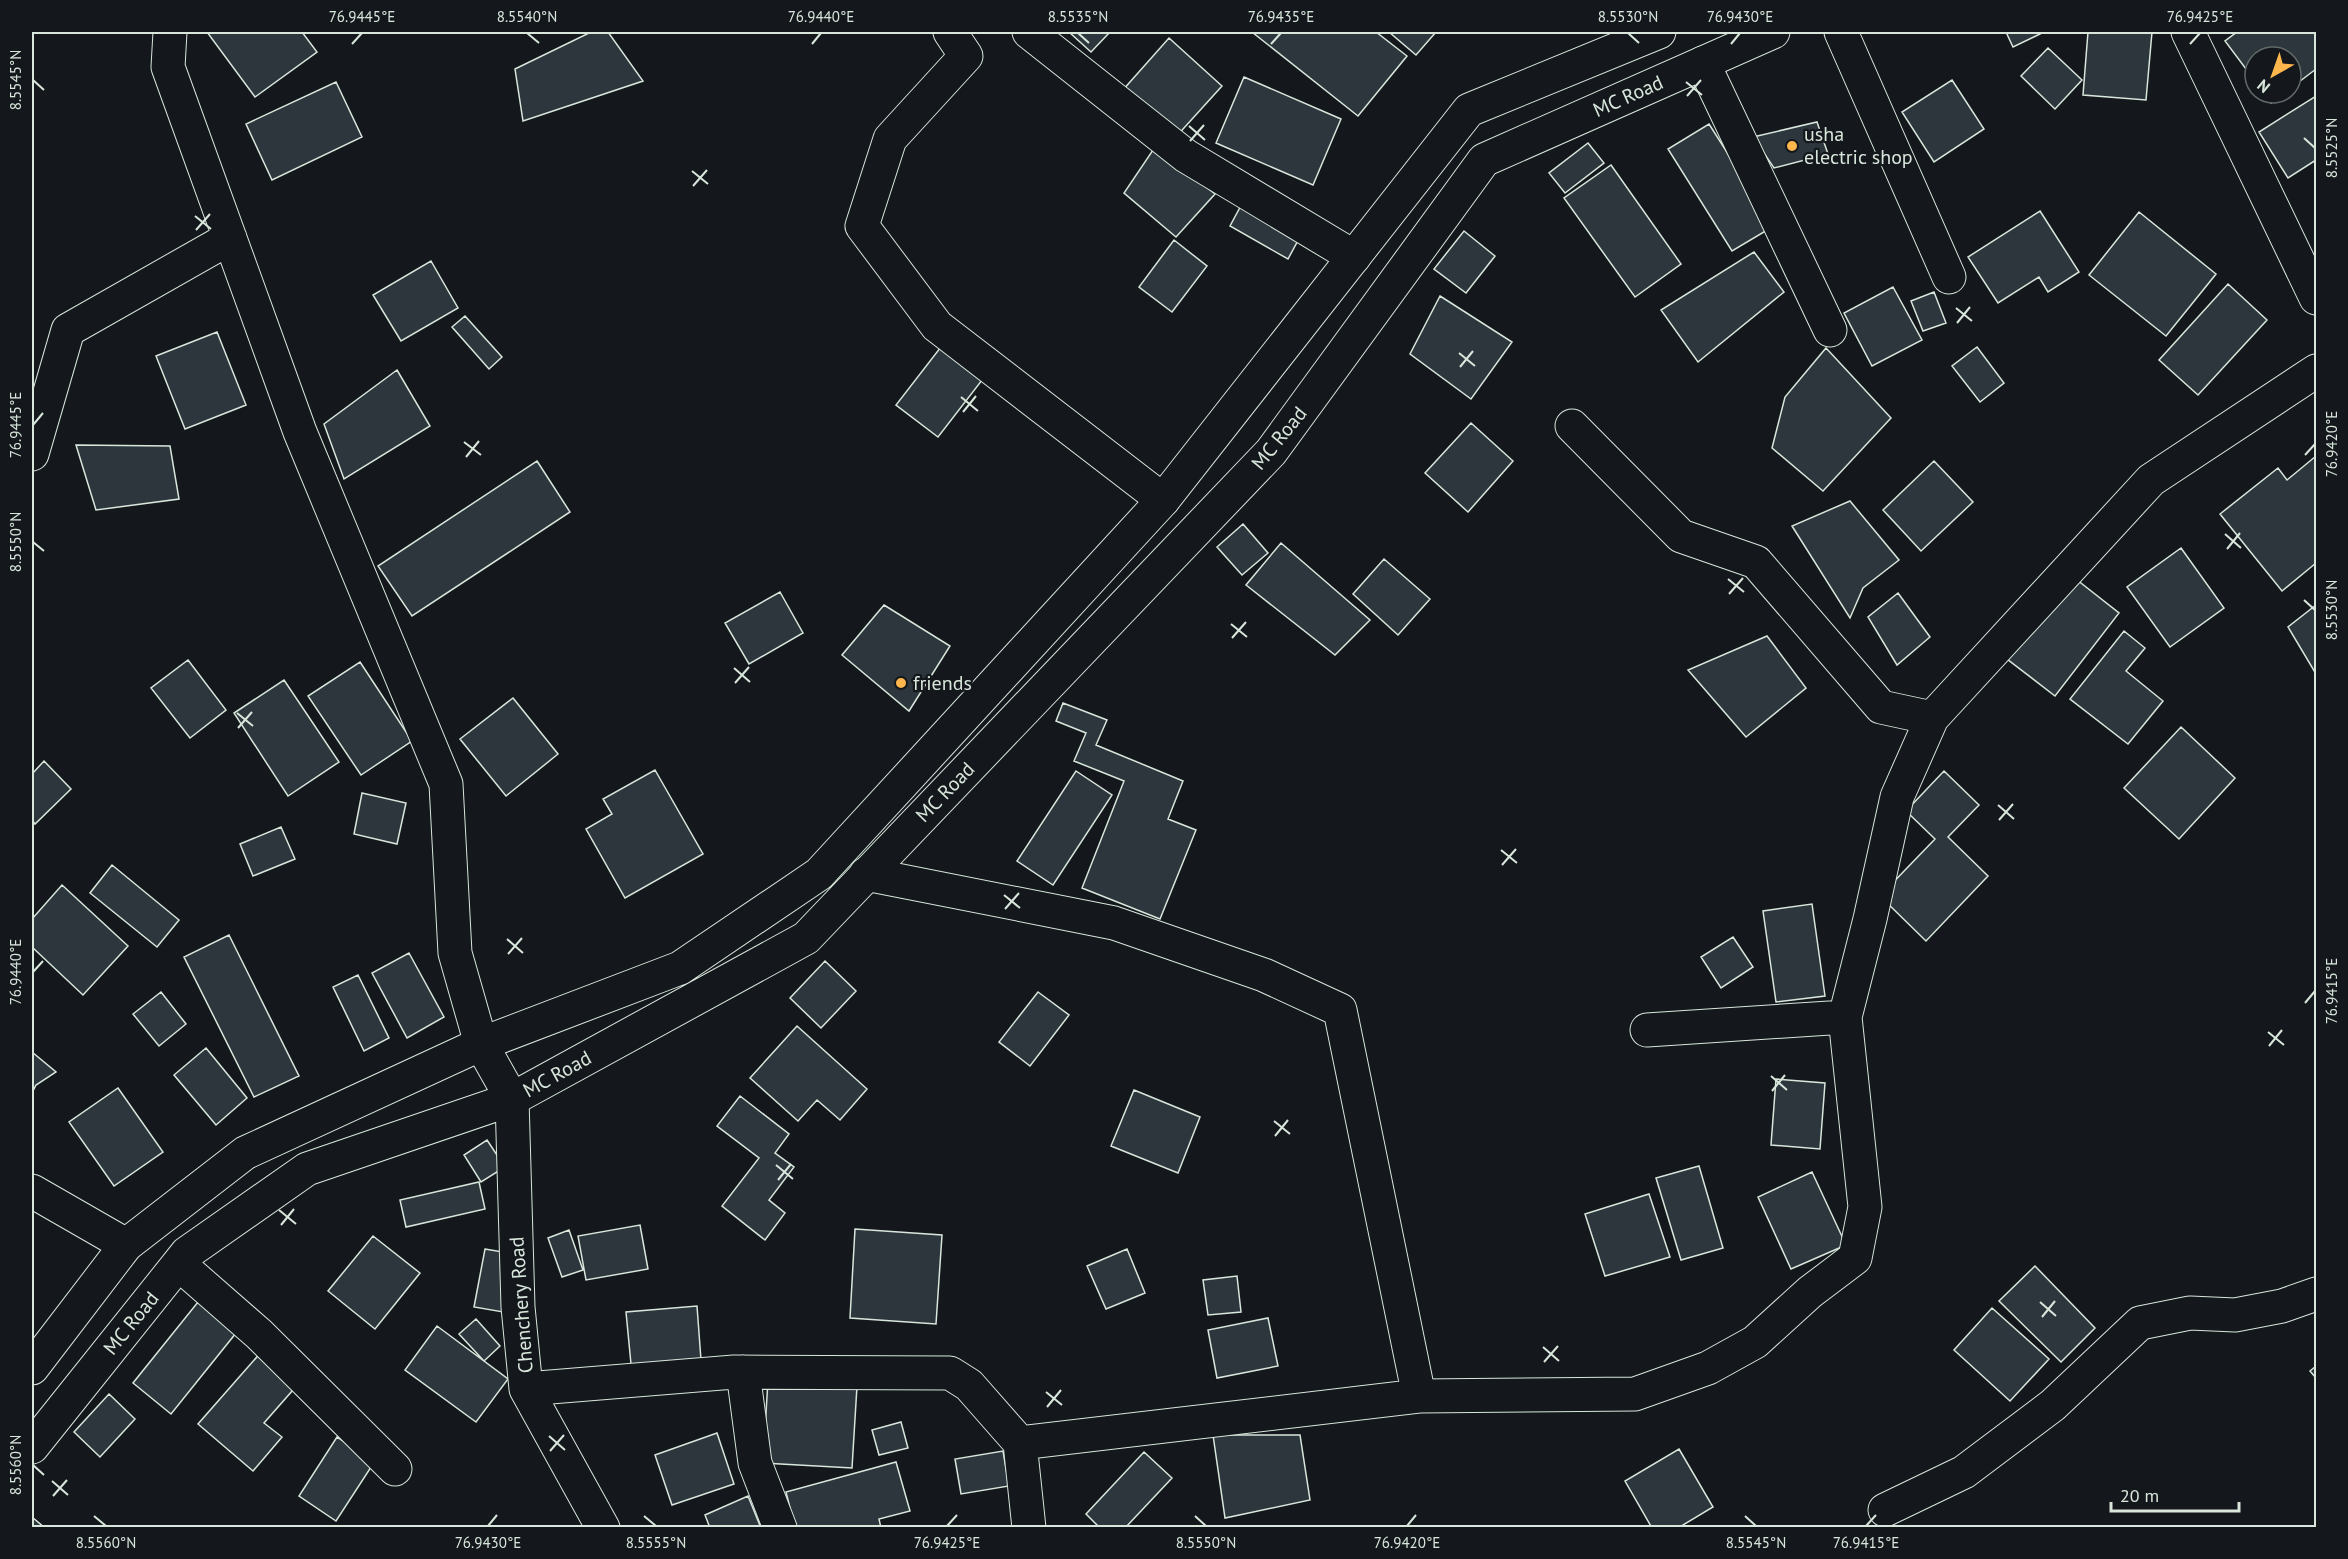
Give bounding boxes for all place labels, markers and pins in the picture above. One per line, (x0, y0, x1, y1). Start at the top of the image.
place label: usha electric shop (1804, 121, 1913, 170)
marker: usha electric shop (1785, 139, 1799, 153)
place label: friends (913, 670, 972, 696)
marker: friends (894, 676, 908, 690)

